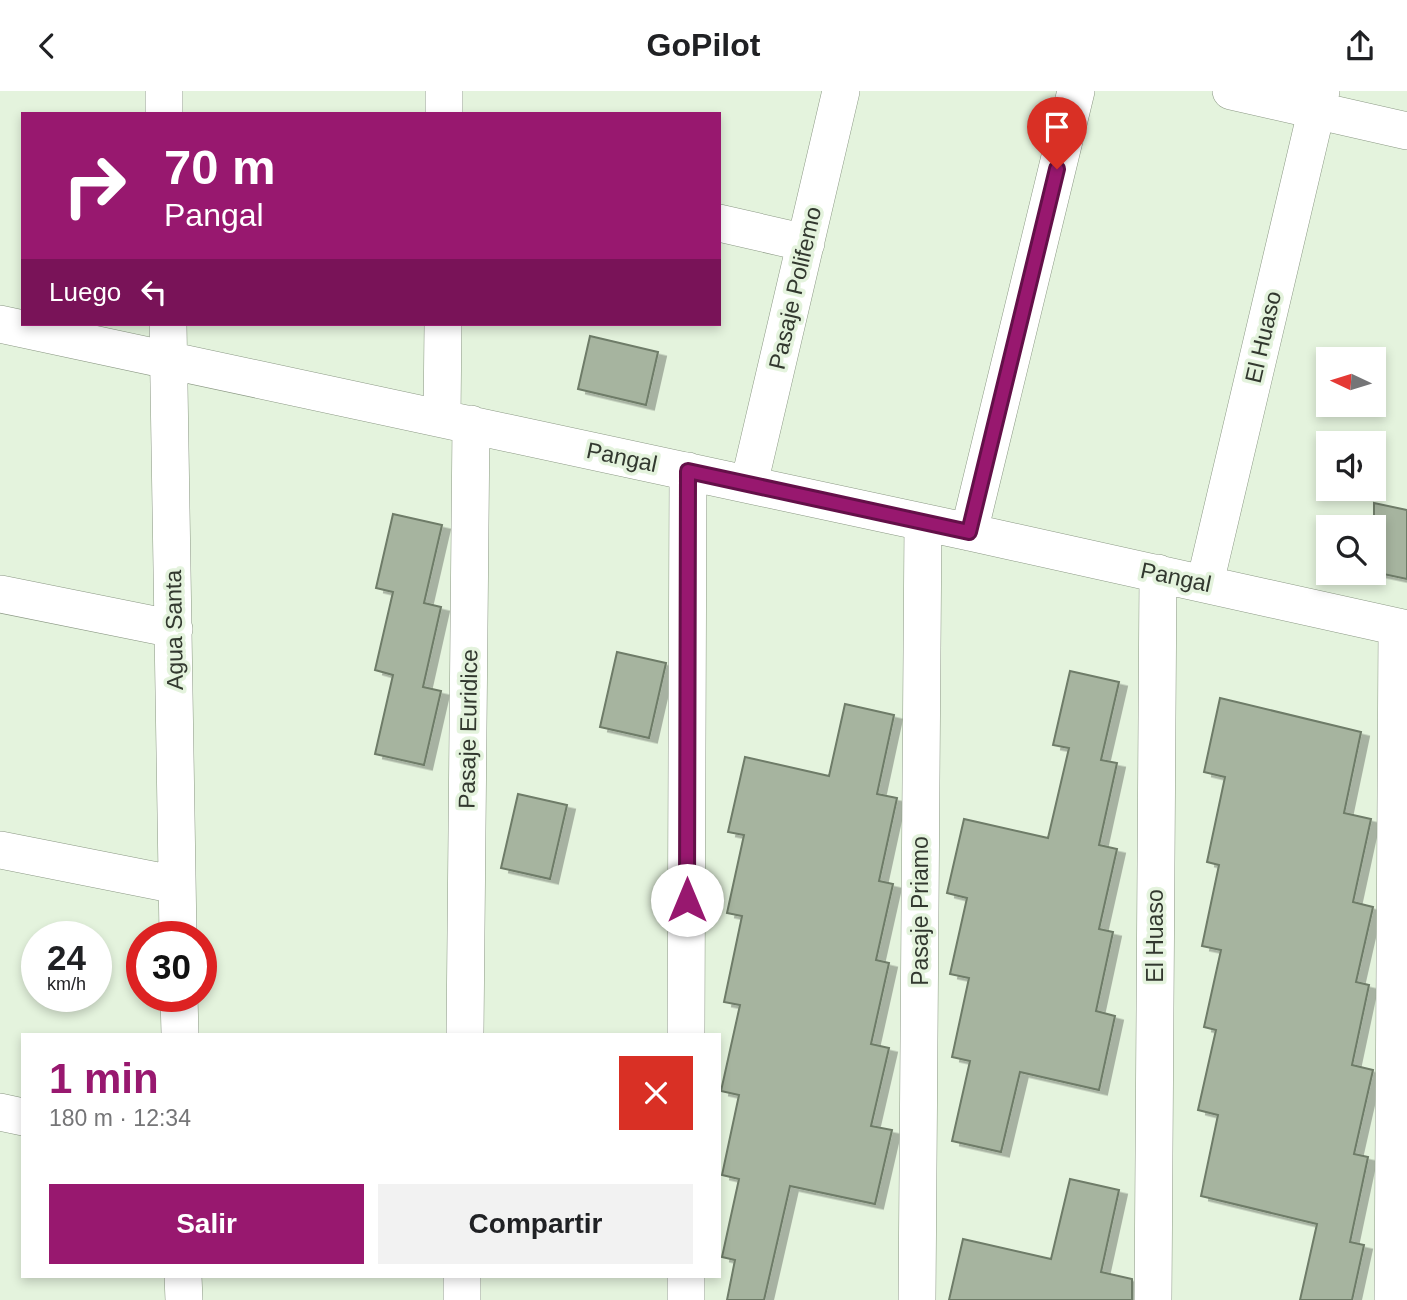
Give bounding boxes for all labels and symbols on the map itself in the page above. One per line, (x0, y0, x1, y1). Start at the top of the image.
pin (1027, 97, 1087, 169)
street label: Pasaje Polifemo (764, 204, 826, 372)
street label: El Huaso (1240, 289, 1286, 385)
north arrow (1316, 347, 1386, 417)
street label: Pangal (584, 437, 660, 477)
street label: Pangal (1138, 557, 1214, 597)
street label: Agua Santa (160, 569, 188, 690)
street label: Pasaje Euridice (454, 649, 482, 809)
street label: Pasaje Priamo (907, 836, 933, 986)
position arrow (650, 863, 724, 937)
street label: El Huaso (1142, 889, 1168, 983)
speed limit sign: 30 (126, 921, 217, 1012)

